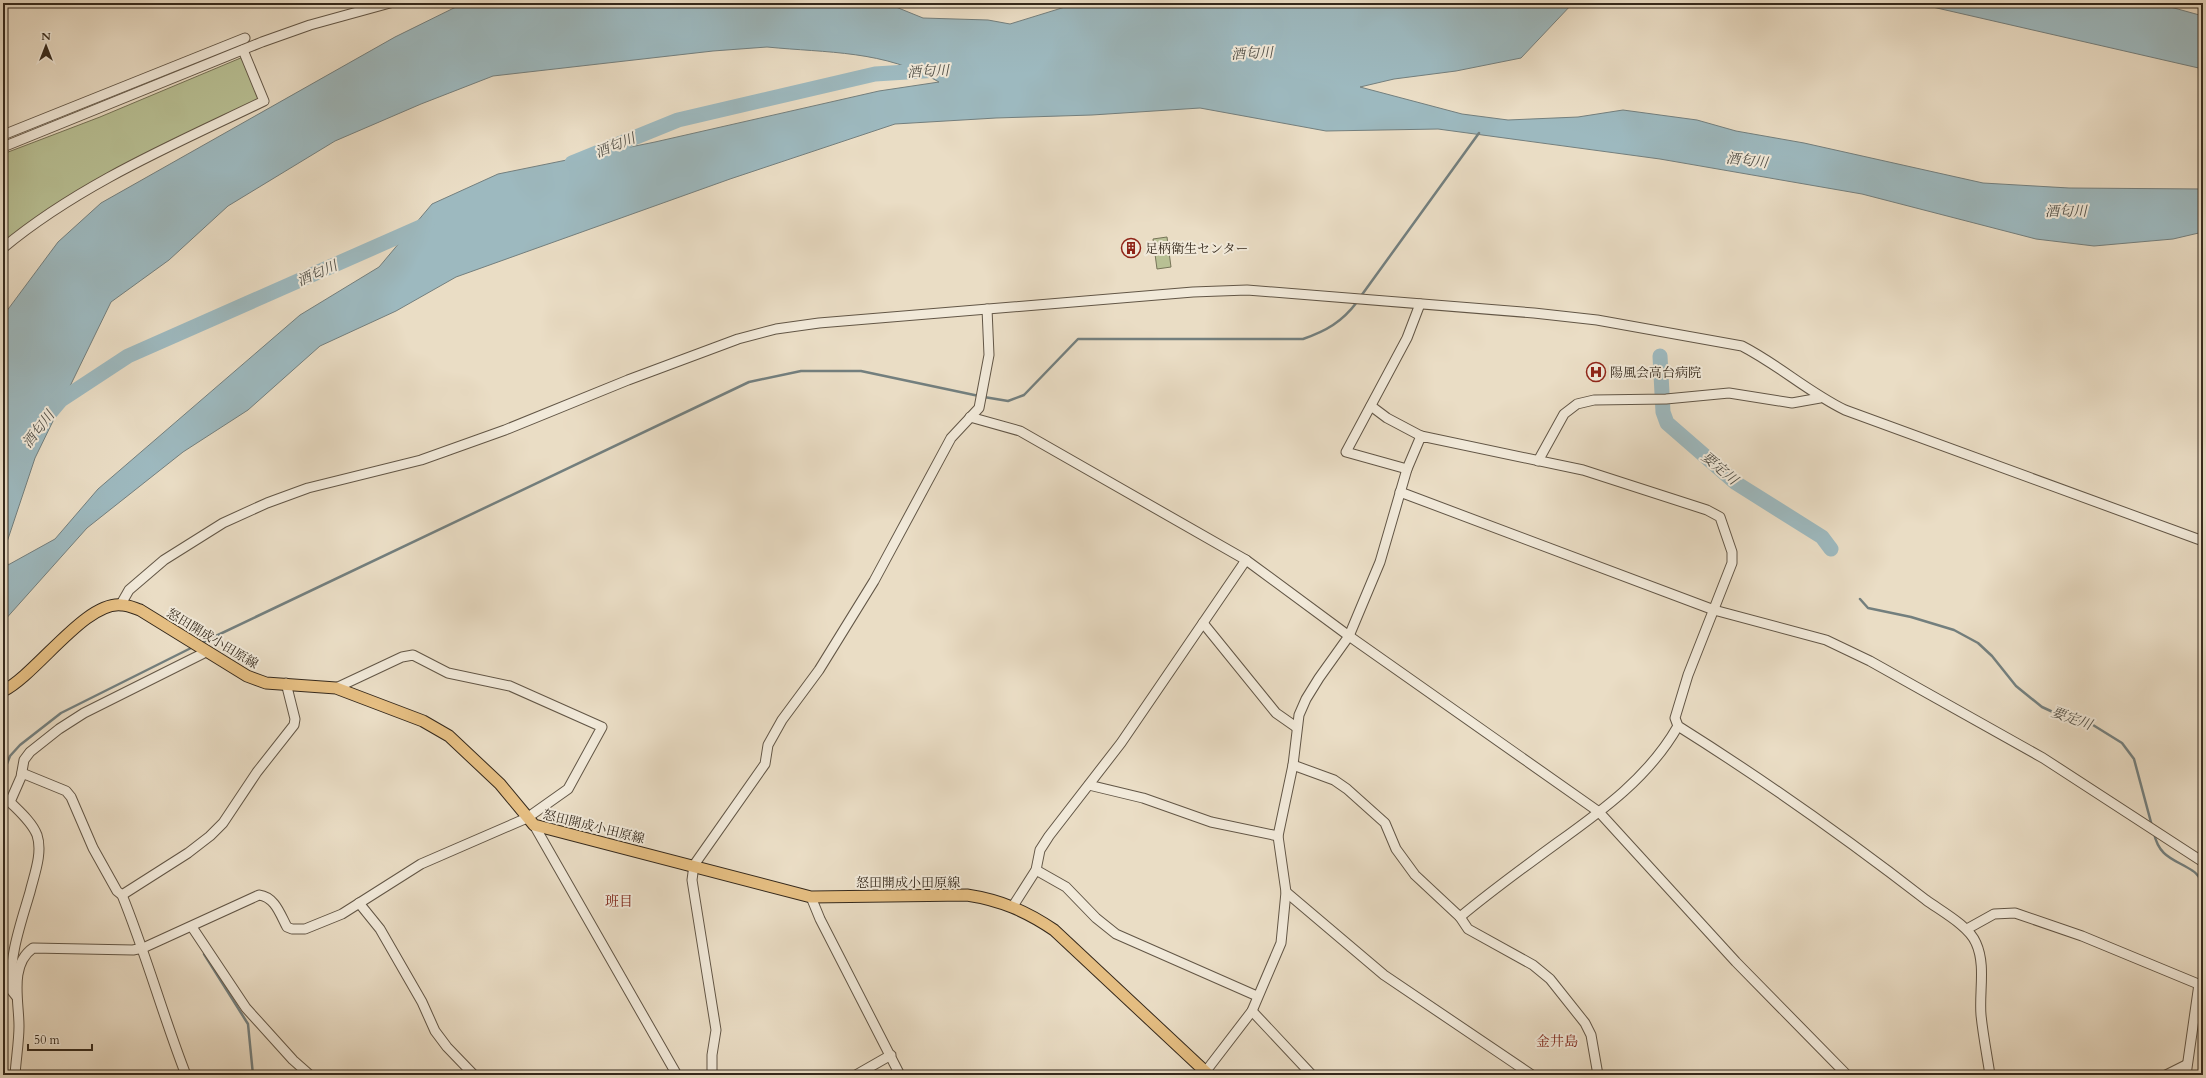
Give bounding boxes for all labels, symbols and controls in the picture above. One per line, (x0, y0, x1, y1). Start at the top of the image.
north arrow (26, 26, 66, 66)
text: N (41, 29, 51, 44)
water label: 酒匂川 (1231, 43, 1275, 64)
water label: 酒匂川 (907, 61, 951, 82)
water label: 酒匂川 (592, 128, 640, 162)
water label: 酒匂川 (1725, 149, 1771, 173)
water label: 酒匂川 (2045, 202, 2089, 221)
building icon: 足柄衛生センター (1120, 237, 1142, 259)
place label: 足柄衛生センター (1145, 240, 1248, 258)
water label: 酒匂川 (294, 255, 342, 291)
hospital icon: 陽風会高台病院 (1585, 361, 1607, 383)
place label: 陽風会高台病院 (1610, 364, 1701, 382)
water label: 酒匂川 (18, 405, 60, 452)
water label: 要定川 (1697, 448, 1743, 490)
street label: 怒田開成小田原線 (163, 604, 262, 673)
water label: 要定川 (2049, 702, 2097, 735)
street label: 怒田開成小田原線 (541, 806, 646, 848)
street label: 怒田開成小田原線 (856, 874, 960, 892)
district label: 班目 (605, 892, 633, 911)
scale bar (28, 1026, 92, 1052)
text: 50 m (34, 1032, 61, 1048)
district label: 金井島 (1536, 1032, 1578, 1051)

